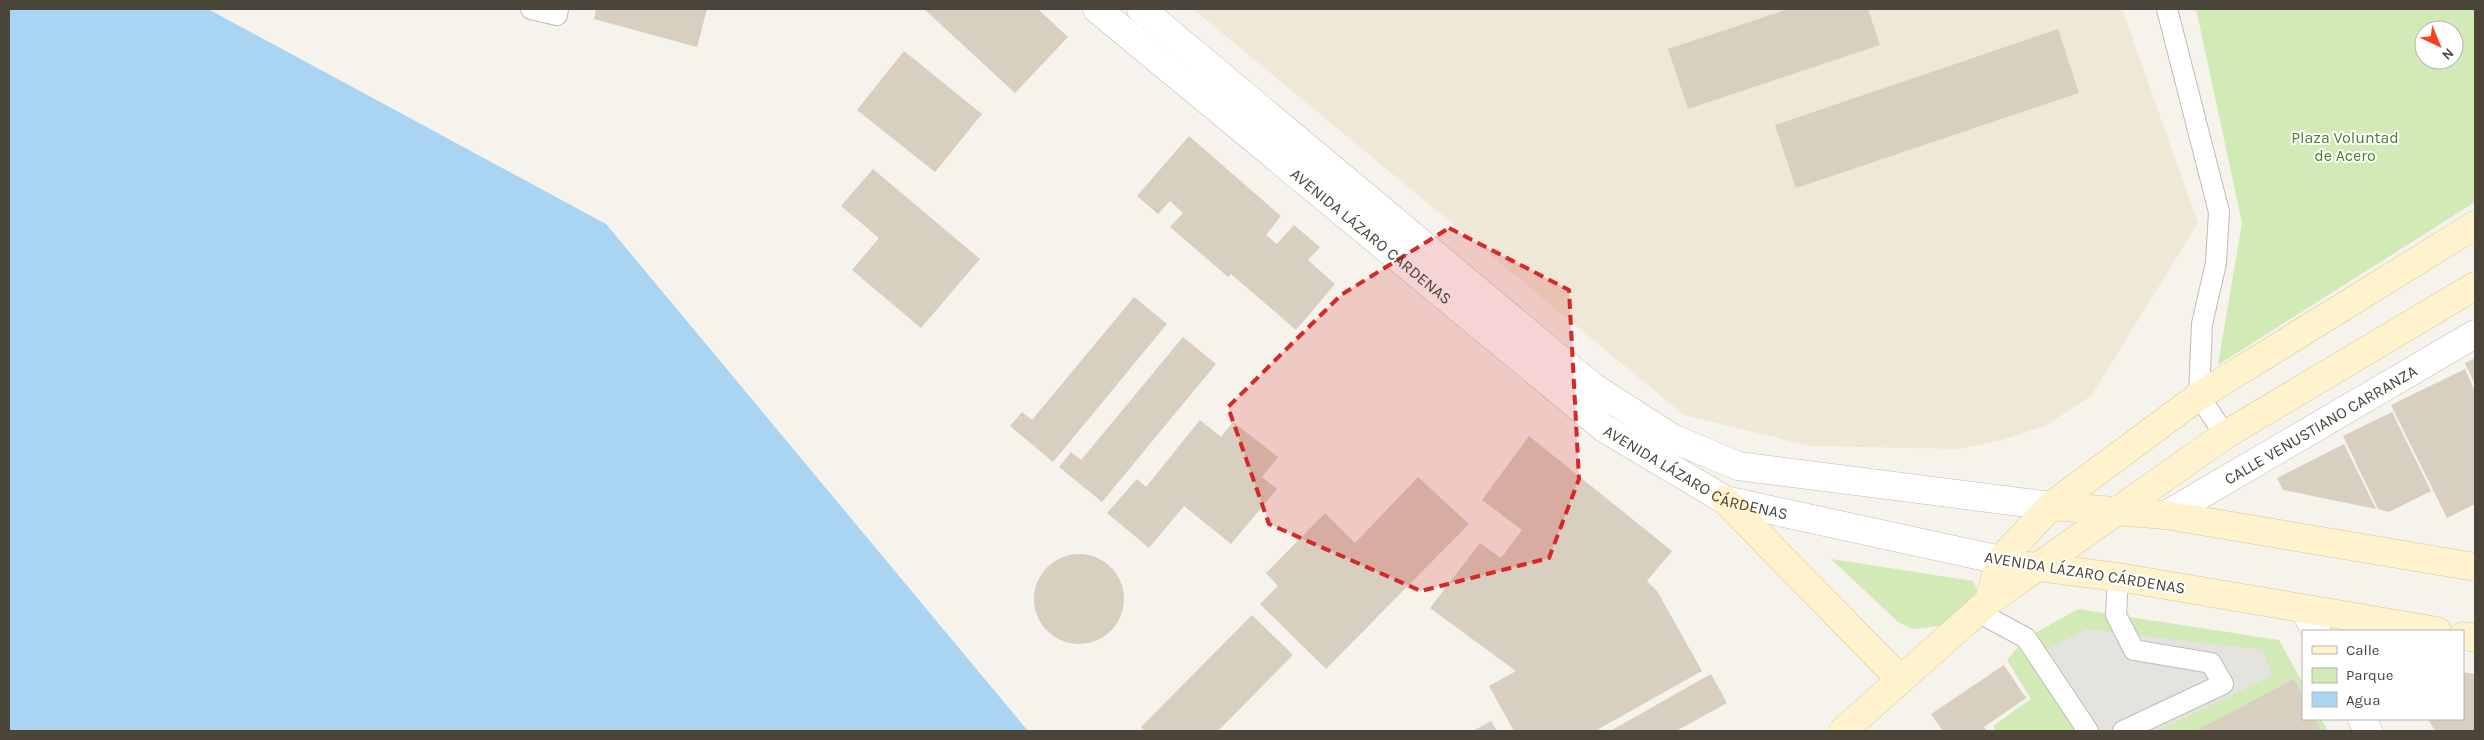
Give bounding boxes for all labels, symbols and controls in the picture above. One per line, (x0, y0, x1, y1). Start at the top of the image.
north arrow (2414, 20, 2464, 70)
text: N (2438, 44, 2457, 64)
park label: Plaza Voluntad de Acero (2291, 128, 2399, 165)
street label: AVENIDA LÁZARO CÁRDENAS (1287, 164, 1456, 308)
street label: CALLE VENUSTIANO CARRANZA (2221, 361, 2420, 489)
street label: AVENIDA LÁZARO CÁRDENAS (1600, 421, 1790, 523)
street label: AVENIDA LÁZARO CÁRDENAS (1983, 547, 2187, 598)
legend (2302, 630, 2464, 720)
text: Calle (2346, 641, 2380, 659)
text: Parque (2346, 666, 2394, 684)
text: Agua (2346, 691, 2380, 709)

